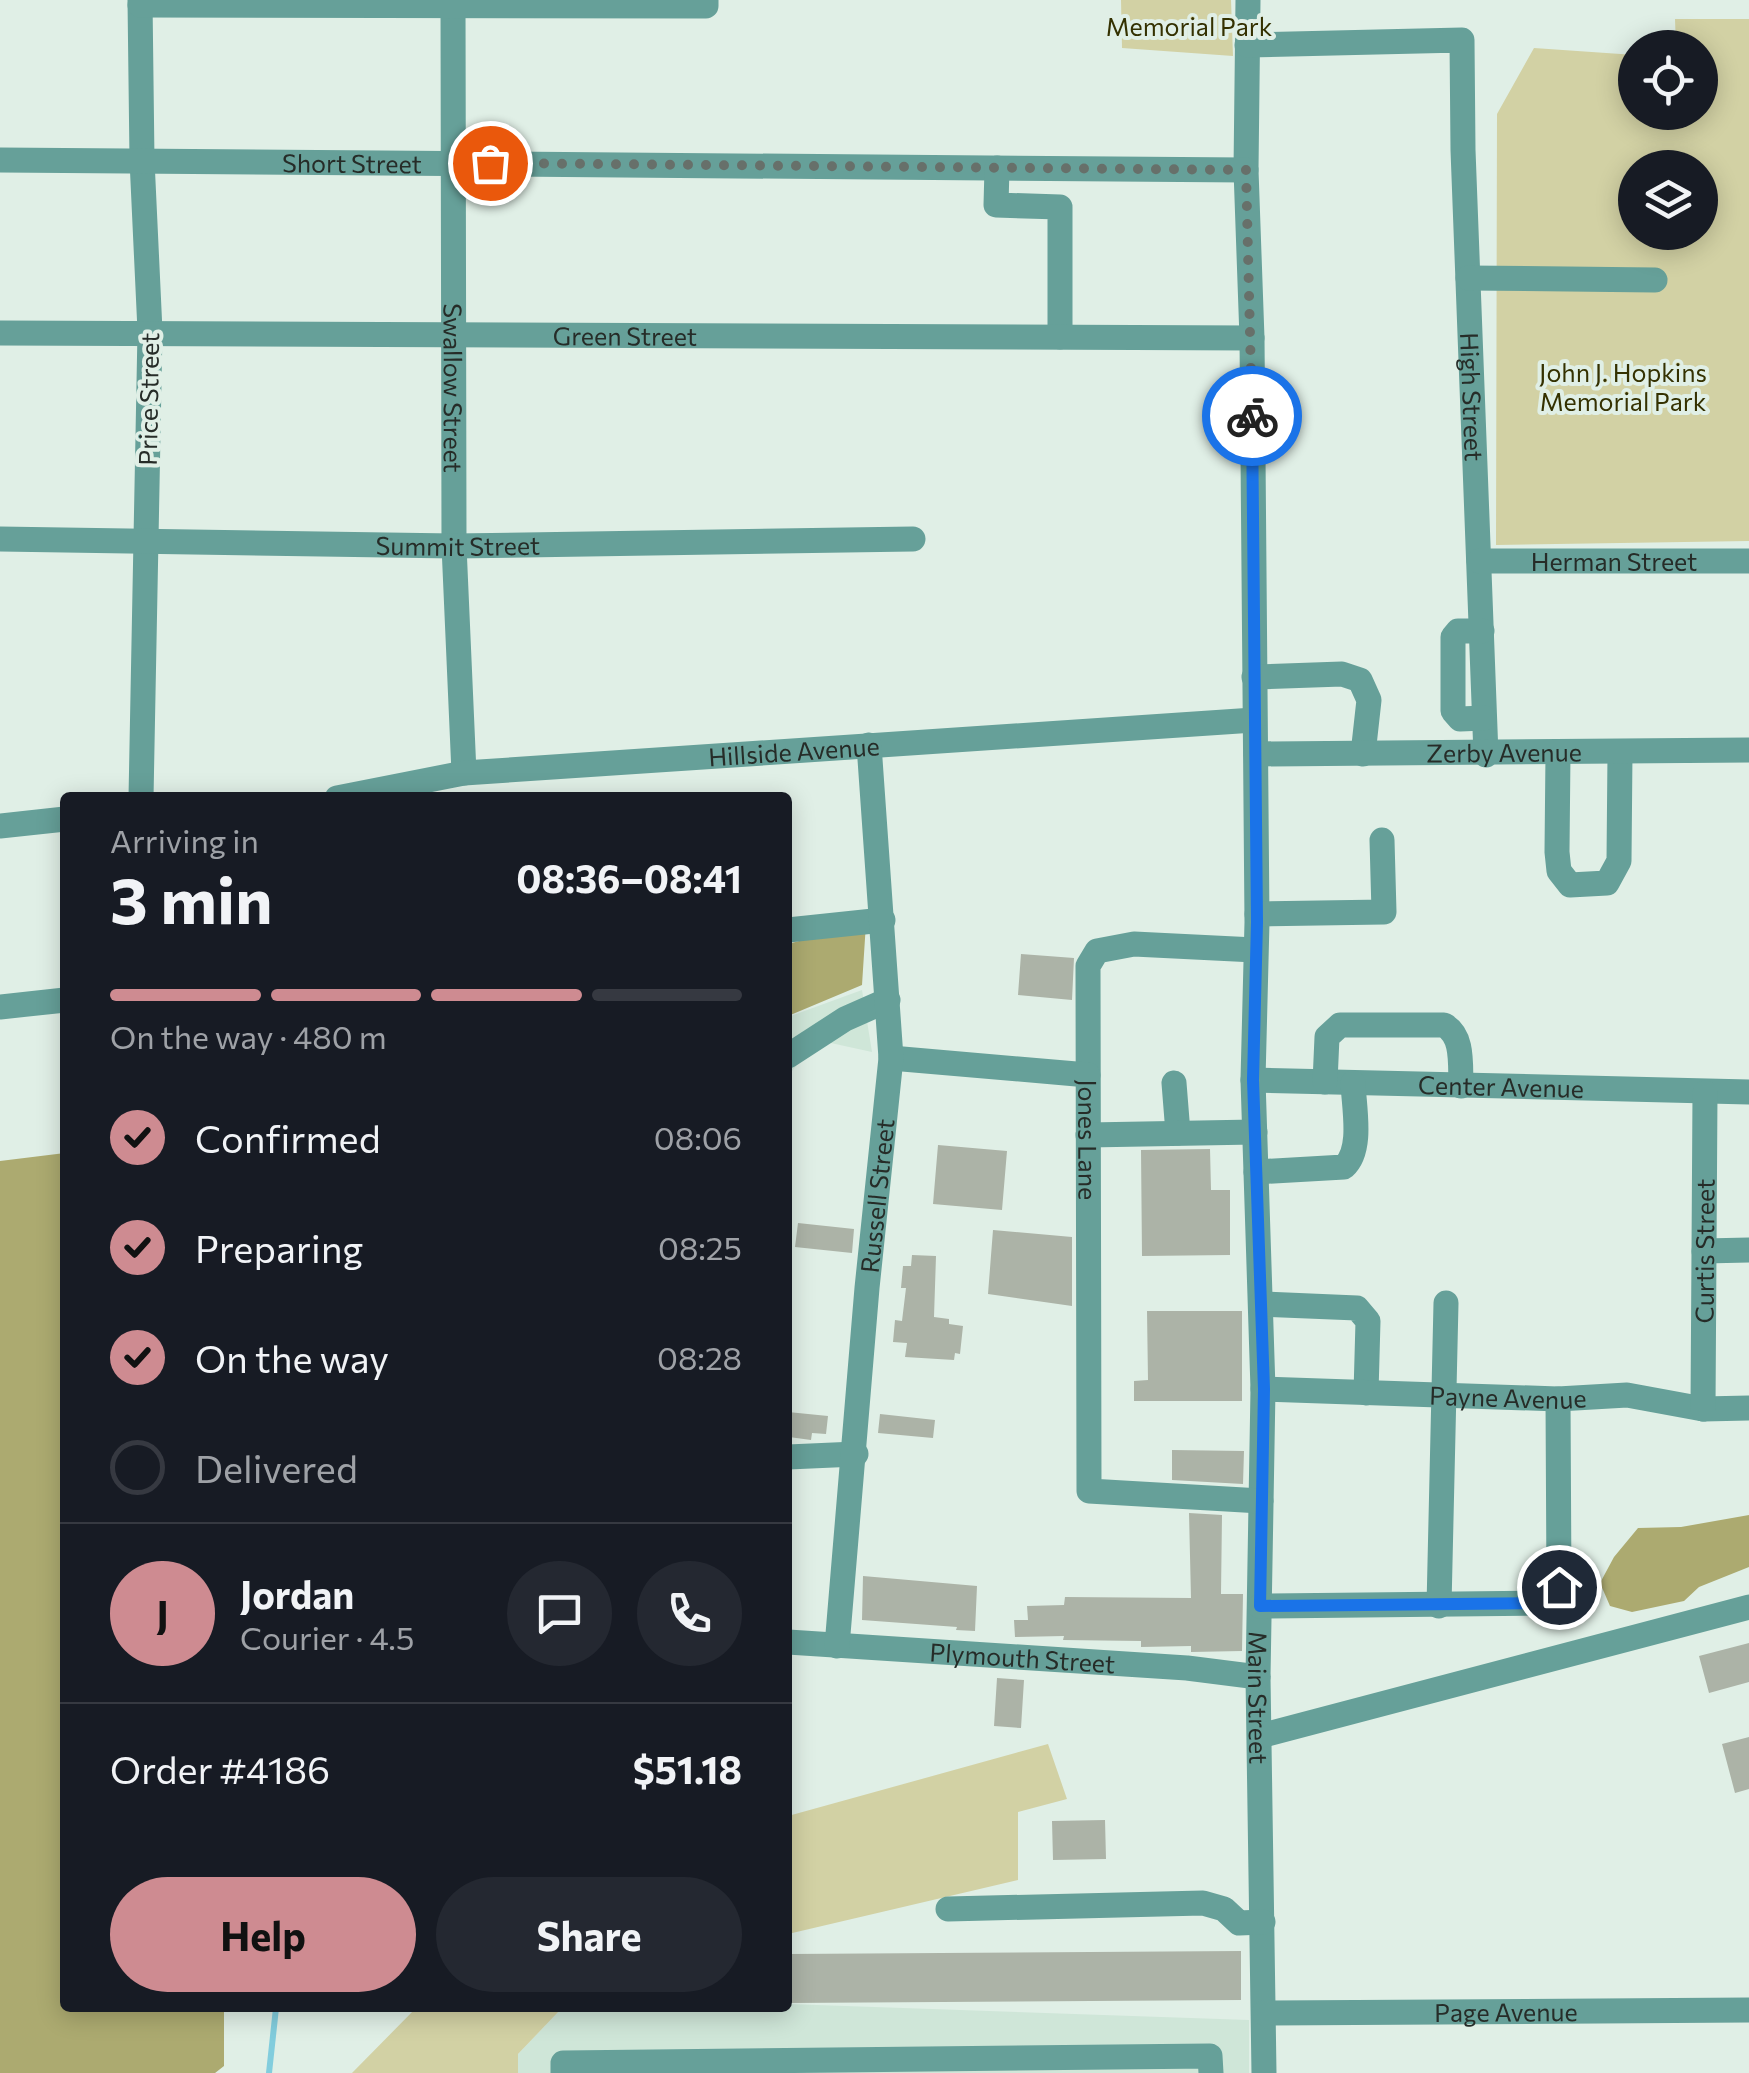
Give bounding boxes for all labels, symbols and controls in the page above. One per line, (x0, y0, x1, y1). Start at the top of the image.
park label: Memorial Park (1106, 11, 1273, 41)
map controls (1618, 30, 1718, 250)
button: locate (1618, 30, 1718, 130)
pin (448, 121, 533, 206)
icon: bag (463, 136, 518, 191)
street label: Short Street (282, 147, 422, 178)
button: layers (1618, 150, 1718, 250)
street label: Swallow Street (439, 303, 469, 473)
street label: Green Street (553, 320, 697, 351)
street label: Price Street (132, 332, 164, 466)
street label: High Street (1455, 332, 1490, 462)
park label: John J. Hopkins Memorial Park (1539, 357, 1707, 416)
courier (1202, 366, 1302, 466)
icon: bike (1225, 389, 1280, 444)
street label: Summit Street (375, 530, 540, 561)
street label: Herman Street (1531, 546, 1697, 576)
street label: Hillside Avenue (707, 730, 880, 772)
street label: Zerby Avenue (1426, 736, 1582, 768)
text: Arriving in (110, 820, 259, 860)
text: 08:36–08:41 (516, 854, 742, 901)
text: 3 min (110, 858, 273, 937)
text: On the way · 480 m (110, 1016, 387, 1056)
street label: Center Avenue (1418, 1069, 1584, 1103)
street label: Jones Lane (1073, 1079, 1103, 1200)
icon: check (110, 1110, 165, 1165)
text: Confirmed (195, 1114, 381, 1161)
text: 08:06 (654, 1117, 742, 1157)
street label: Russell Street (854, 1117, 900, 1274)
street label: Curtis Street (1689, 1179, 1719, 1323)
icon: check (110, 1220, 165, 1275)
text: Preparing (195, 1224, 363, 1271)
text: 08:25 (658, 1227, 742, 1267)
icon: check (110, 1330, 165, 1385)
text: On the way (195, 1334, 389, 1381)
text: 08:28 (657, 1337, 742, 1377)
street label: Payne Avenue (1429, 1380, 1587, 1414)
text: Delivered (195, 1444, 358, 1491)
pin (1517, 1545, 1602, 1630)
icon: home (1532, 1560, 1587, 1615)
button: chat (507, 1561, 612, 1666)
button: phone (637, 1561, 742, 1666)
text: Jordan (240, 1570, 354, 1617)
text: J (156, 1590, 169, 1637)
text: Courier · 4.5 (240, 1617, 414, 1657)
street label: Main Street (1243, 1631, 1274, 1764)
street label: Plymouth Street (929, 1636, 1116, 1678)
text: Order #4186 (110, 1745, 330, 1792)
text: $51.18 (633, 1745, 742, 1792)
button: Help (110, 1877, 416, 1992)
button: Share (436, 1877, 742, 1992)
street label: Page Avenue (1434, 1996, 1578, 2027)

